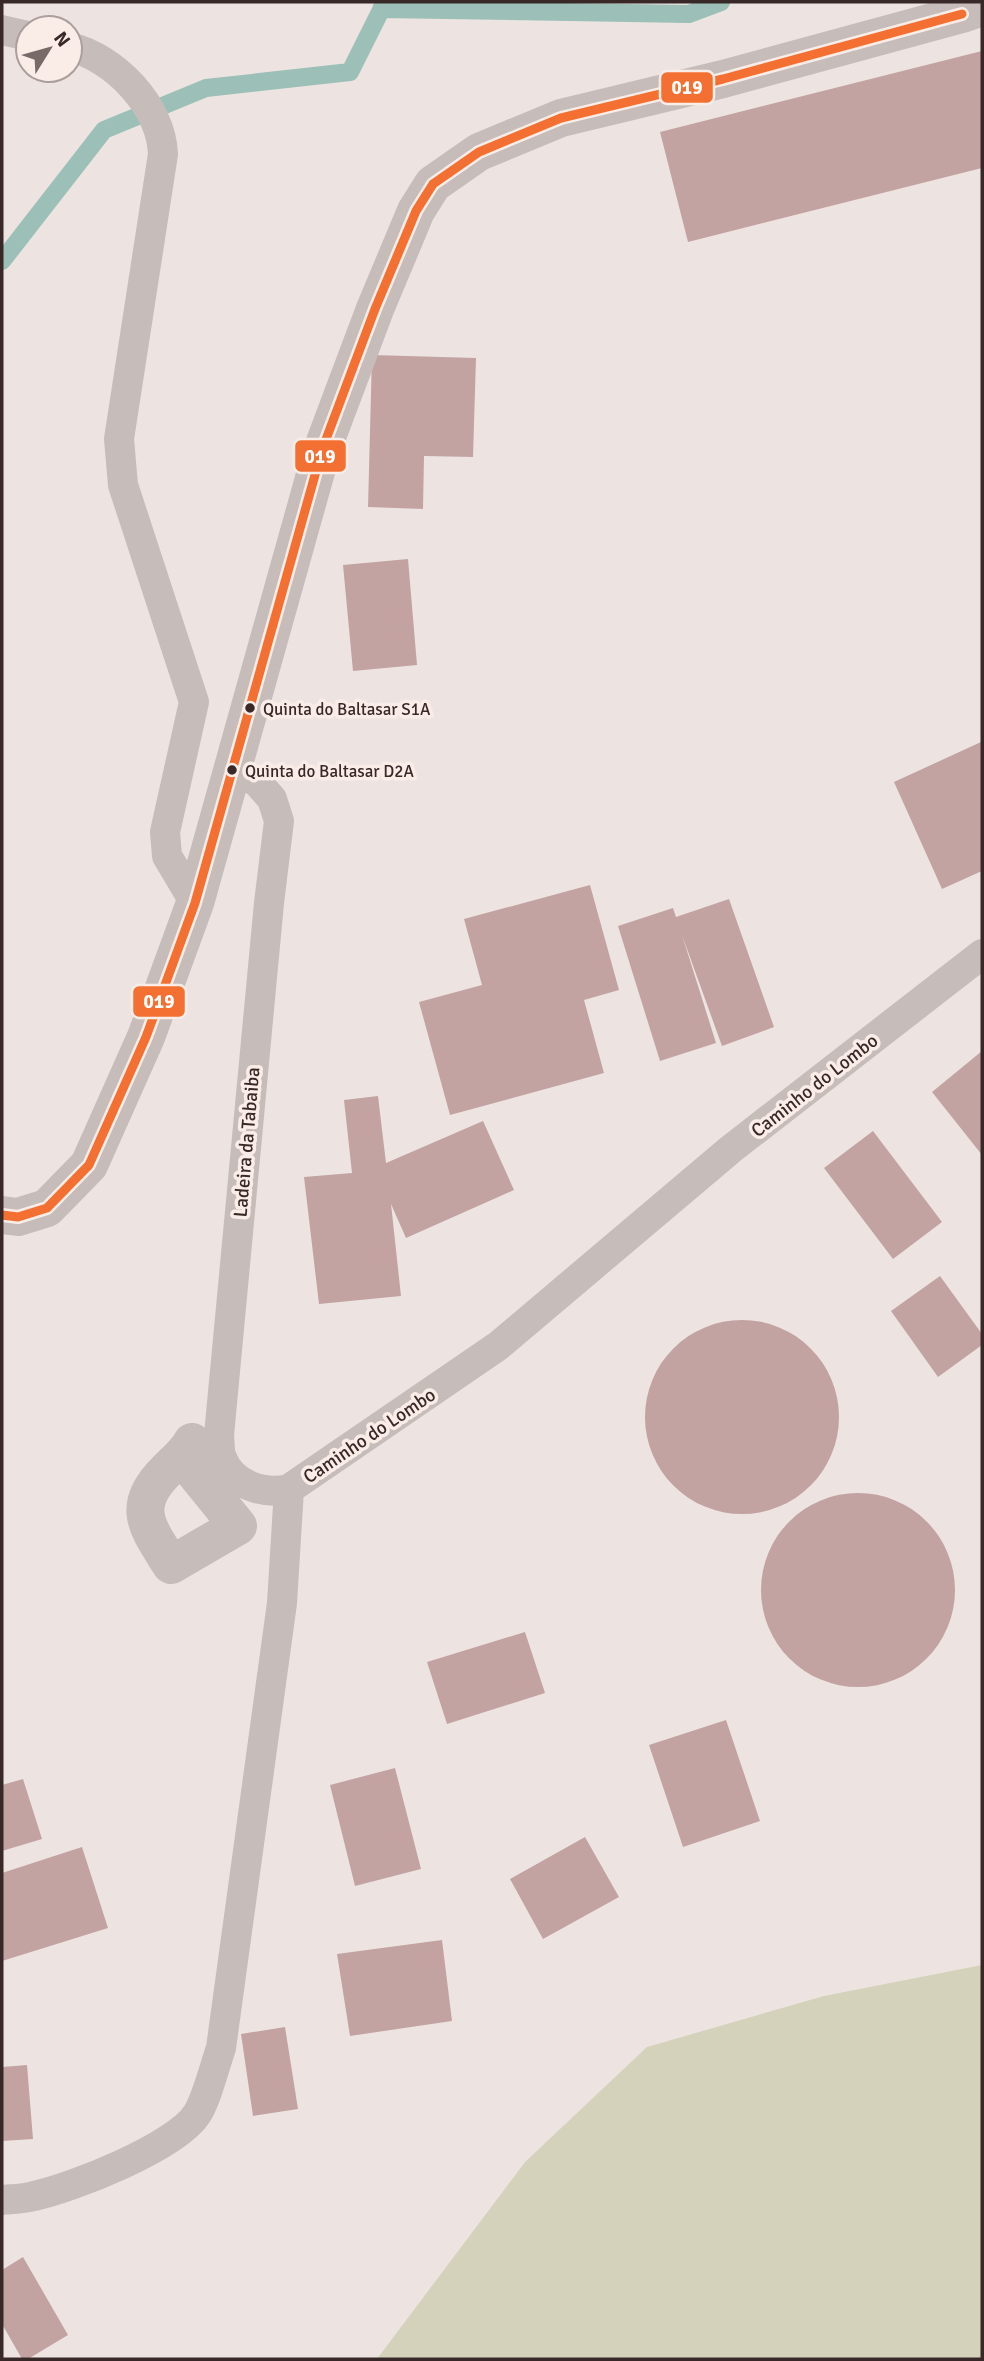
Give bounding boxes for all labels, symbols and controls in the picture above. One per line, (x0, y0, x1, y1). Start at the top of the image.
north arrow (14, 14, 84, 84)
text: N (48, 27, 75, 52)
line badge: 019 (660, 71, 714, 104)
text: 019 (672, 76, 702, 100)
line badge: 019 (294, 439, 347, 473)
text: 019 (305, 445, 335, 469)
place label: Quinta do Baltasar S1A (263, 699, 431, 720)
marker: Quinta do Baltasar S1A (243, 701, 257, 715)
place label: Quinta do Baltasar D2A (245, 761, 415, 782)
marker: Quinta do Baltasar D2A (225, 763, 239, 777)
line badge: 019 (132, 985, 186, 1018)
text: 019 (144, 990, 174, 1014)
street label: Caminho do Lombo (746, 1029, 883, 1143)
street label: Ladeira da Tabaiba (228, 1066, 266, 1218)
street label: Caminho do Lombo (299, 1383, 440, 1489)

